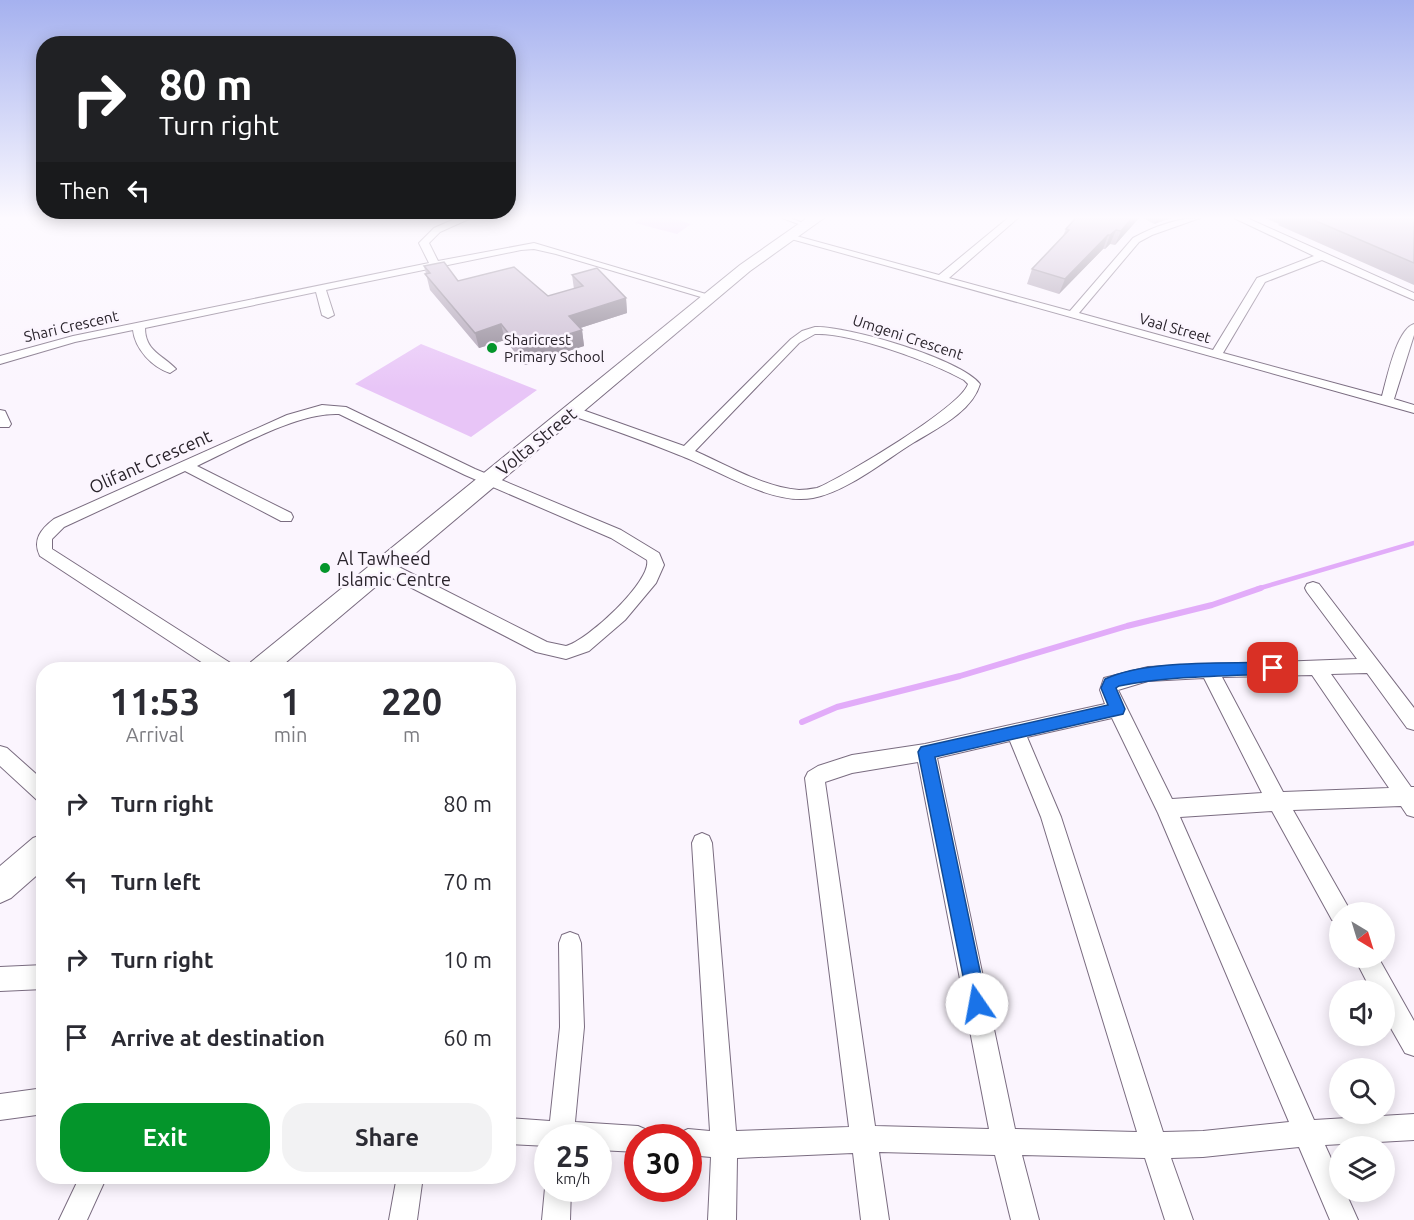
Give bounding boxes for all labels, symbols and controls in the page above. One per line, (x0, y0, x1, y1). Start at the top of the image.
icon: right (60, 60, 138, 138)
text: 80 m (159, 61, 253, 108)
text: Turn right (159, 110, 279, 140)
icon: left (122, 174, 155, 207)
text: Then (60, 178, 110, 203)
street label: Shari Crescent (22, 307, 120, 345)
street label: Vaal Street (1137, 310, 1213, 346)
street label: Umgeni Crescent (851, 311, 965, 363)
place label: Sharicrest Primary School (504, 331, 605, 365)
marker: Sharicrest Primary School (485, 341, 499, 355)
street label: Volta Street (492, 403, 580, 479)
street label: Olifant Crescent (86, 425, 214, 497)
place label: Al Tawheed Islamic Centre (337, 548, 451, 589)
marker: Al Tawheed Islamic Centre (318, 561, 332, 575)
pin (1247, 642, 1298, 693)
icon: arrive (1256, 651, 1289, 684)
text: 11:53 (110, 681, 200, 722)
text: 1 (280, 681, 301, 722)
text: 220 (381, 681, 442, 722)
text: Arrival (126, 723, 184, 746)
text: min (274, 723, 307, 746)
text: m (403, 723, 420, 746)
icon: right (60, 787, 93, 820)
text: Turn right (111, 791, 213, 816)
text: 80 m (443, 791, 492, 816)
icon: left (60, 865, 93, 898)
text: Turn left (111, 869, 201, 894)
text: 70 m (443, 869, 492, 894)
north arrow (1329, 902, 1395, 968)
map controls (1329, 902, 1395, 1202)
icon: right (60, 943, 93, 976)
text: Turn right (111, 947, 213, 972)
text: 10 m (443, 947, 492, 972)
position arrow (945, 972, 1009, 1036)
button: sound (1329, 980, 1395, 1046)
icon: arrive (60, 1021, 93, 1054)
text: Arrive at destination (111, 1025, 325, 1050)
text: 60 m (443, 1025, 492, 1050)
button: search (1329, 1058, 1395, 1124)
button: Exit (60, 1103, 270, 1172)
button: Share (282, 1103, 492, 1172)
speed limit sign: 30 (624, 1124, 702, 1202)
button: layers (1329, 1136, 1395, 1202)
text: 25 (556, 1139, 590, 1173)
text: km/h (556, 1170, 590, 1187)

